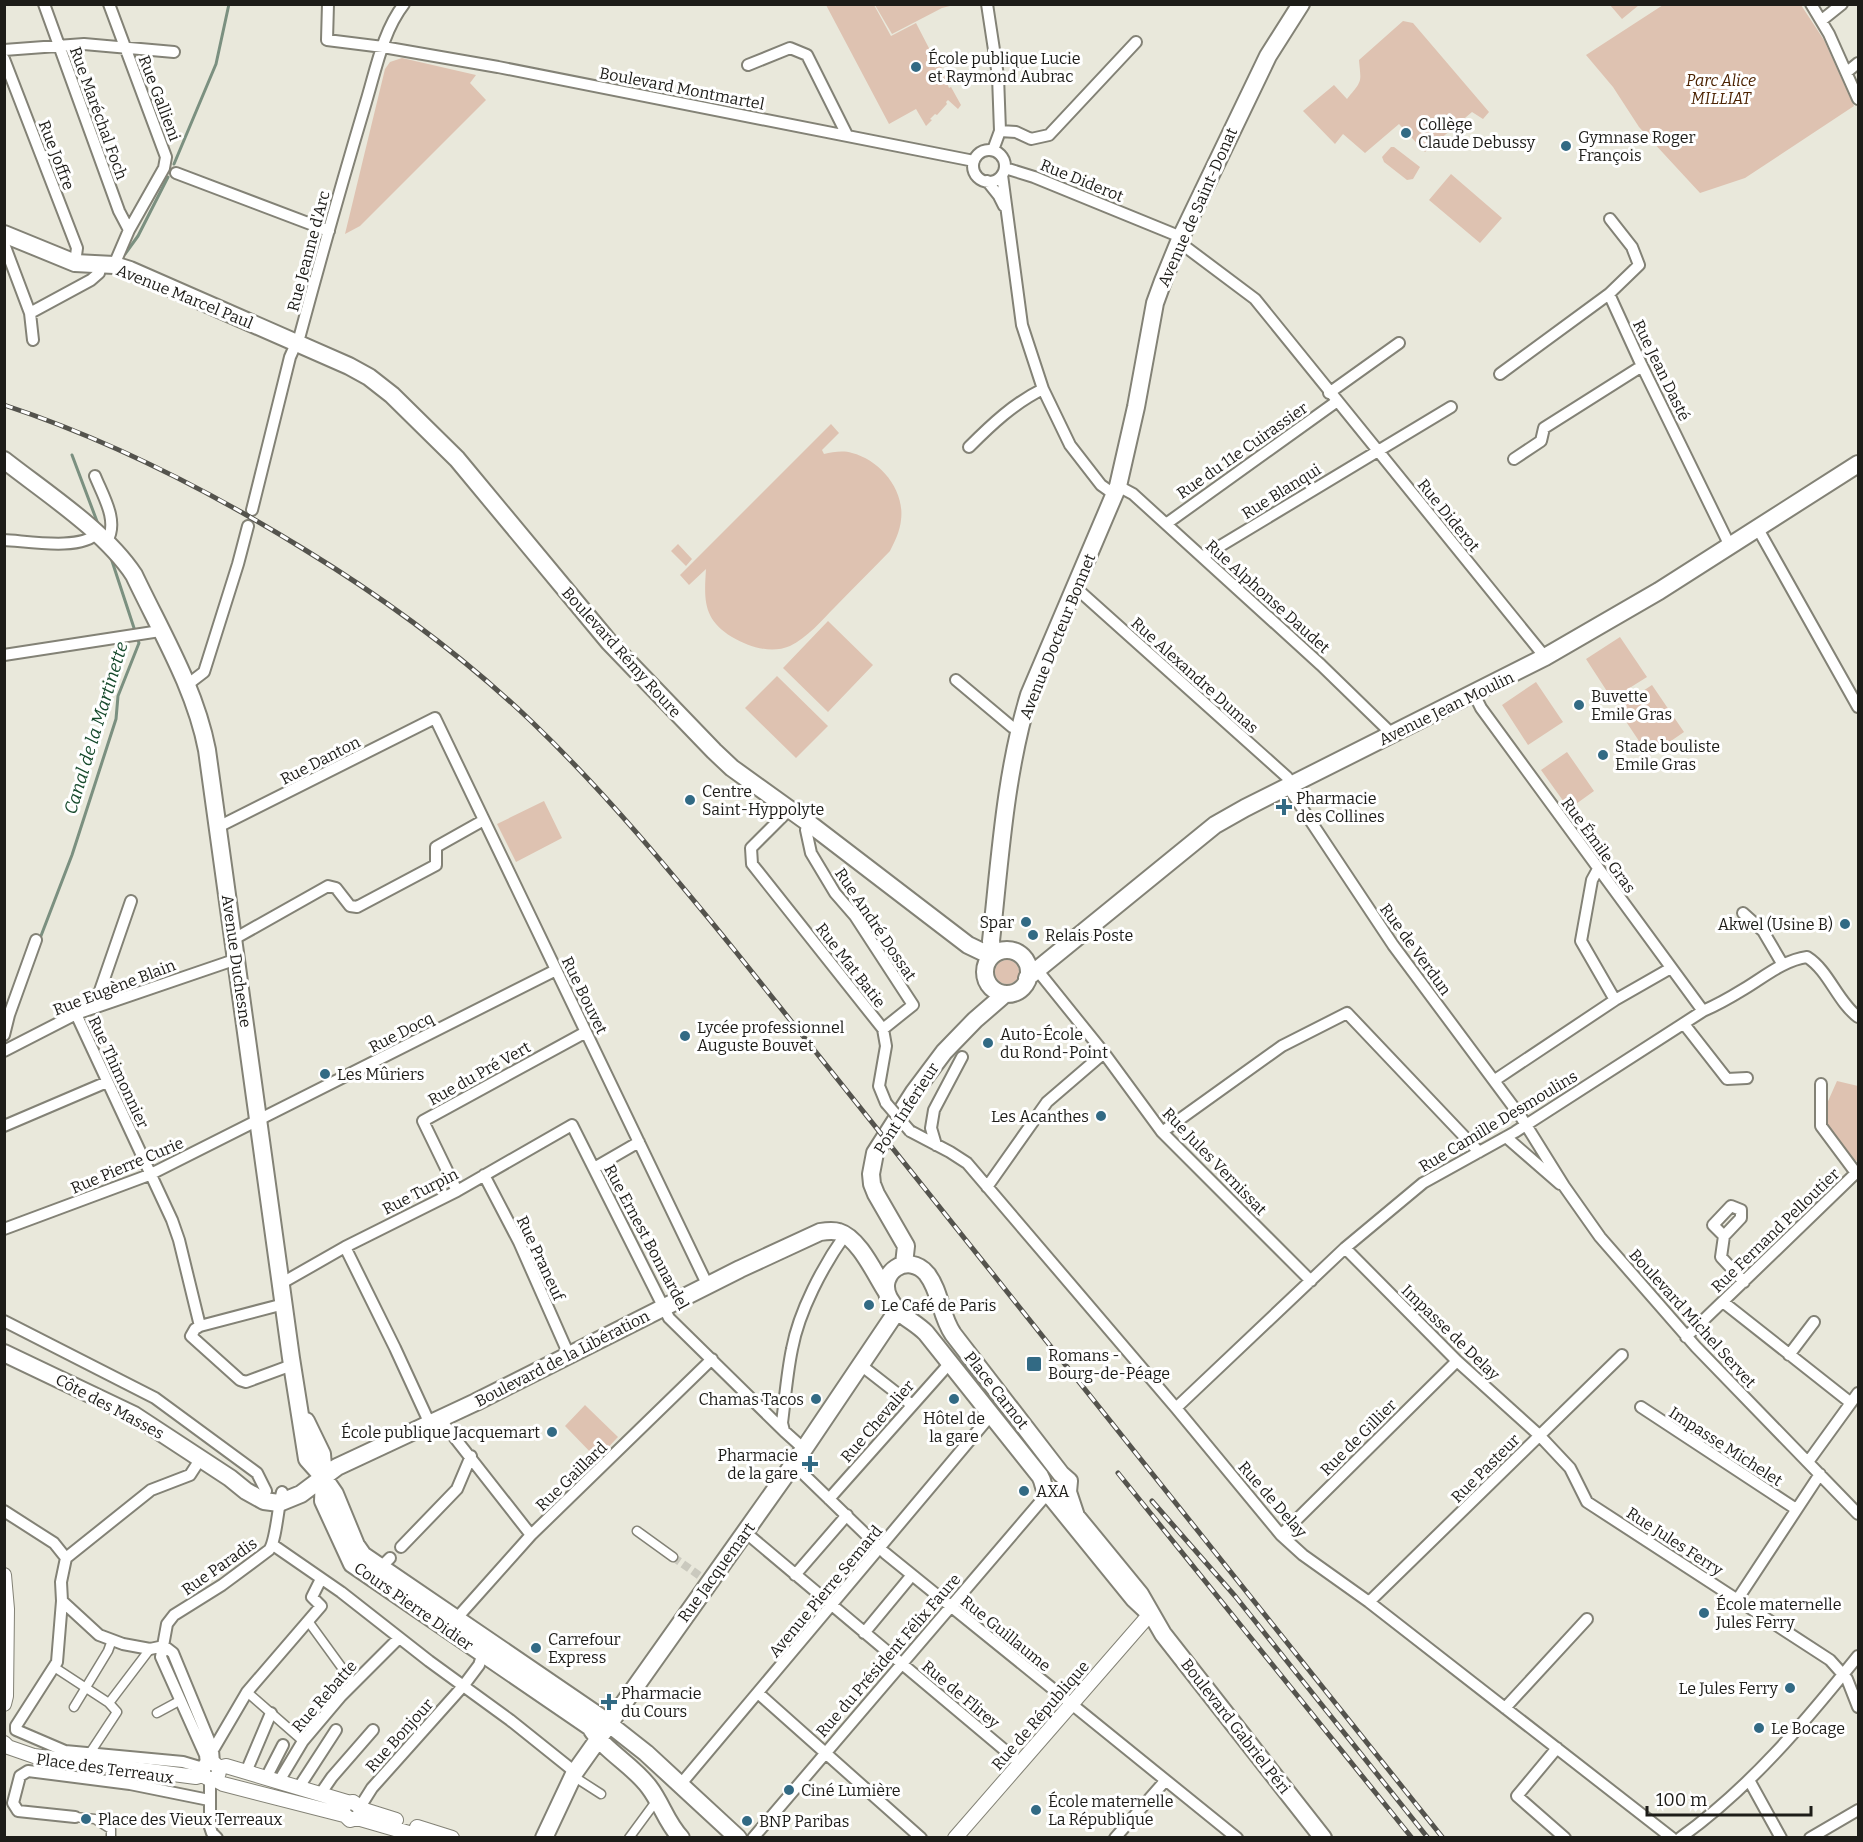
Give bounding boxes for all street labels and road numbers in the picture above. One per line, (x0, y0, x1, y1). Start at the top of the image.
street label: Rue Maréchal Foch (66, 44, 131, 182)
street label: Rue Gallieni (135, 53, 185, 144)
street label: Boulevard Montmartel (598, 63, 766, 114)
street label: Rue Joffre (35, 118, 78, 193)
street label: Avenue de Saint-Donat (1154, 125, 1241, 290)
street label: Rue Diderot (1037, 155, 1126, 206)
street label: Rue Jeanne d'Arc (283, 189, 334, 314)
street label: Avenue Marcel Paul (114, 260, 256, 333)
street label: Rue Jean Dasté (1629, 317, 1694, 424)
street label: Rue du 11e Cuirassier (1173, 398, 1311, 503)
street label: Rue Blanqui (1238, 460, 1324, 523)
street label: Rue Diderot (1414, 475, 1484, 556)
street label: Rue Alphonse Daudet (1202, 536, 1334, 657)
street label: Avenue Docteur Bonnet (1016, 551, 1099, 722)
street label: Boulevard Rémy Roure (558, 583, 685, 721)
street label: Rue Alexandre Dumas (1127, 613, 1262, 737)
street label: Avenue Jean Moulin (1376, 667, 1517, 749)
street label: Rue Danton (277, 732, 363, 789)
street label: Rue Émile Gras (1558, 793, 1640, 897)
street label: Rue André Dossat (831, 864, 920, 984)
street label: Avenue Duchesne (218, 893, 255, 1029)
street label: Rue de Verdun (1376, 900, 1455, 999)
street label: Rue Mat Batie (812, 919, 889, 1011)
street label: Rue Bouvet (558, 953, 612, 1037)
street label: Rue Eugène Blain (50, 955, 178, 1020)
street label: Rue Docq (366, 1008, 437, 1057)
street label: Rue Thimonnier (84, 1013, 153, 1131)
street label: Rue du Pré Vert (425, 1037, 534, 1109)
street label: Pont Inferieur (870, 1059, 943, 1157)
street label: Rue Camille Desmoulins (1416, 1067, 1581, 1176)
street label: Rue Jules Vernissat (1159, 1104, 1271, 1219)
street label: Rue Pierre Curie (68, 1133, 186, 1198)
street label: Rue Ernest Bonnardel (600, 1161, 693, 1314)
street label: Rue Turpin (379, 1164, 461, 1219)
street label: Rue Fernand Pelloutier (1707, 1164, 1843, 1296)
street label: Rue Praneuf (513, 1213, 569, 1305)
street label: Boulevard Michel Servet (1625, 1245, 1760, 1392)
street label: Impasse de Delay (1398, 1281, 1504, 1384)
street label: Boulevard de la Libération (472, 1306, 652, 1411)
street label: Place Carnot (960, 1348, 1033, 1433)
street label: Côte des Masses (52, 1370, 167, 1443)
street label: Rue Chevalier (837, 1376, 918, 1466)
street label: Rue de Gillier (1316, 1395, 1400, 1479)
street label: Impasse Michelet (1666, 1403, 1786, 1490)
street label: Rue Pasteur (1447, 1430, 1524, 1507)
street label: Rue Gaillard (532, 1438, 611, 1515)
street label: Rue de Delay (1234, 1457, 1311, 1542)
street label: Rue Jules Ferry (1623, 1503, 1727, 1580)
street label: Rue Jacquemart (674, 1519, 759, 1626)
street label: Avenue Pierre Semard (765, 1521, 886, 1661)
street label: Rue Paradis (178, 1534, 260, 1599)
street label: Cours Pierre Didier (350, 1558, 477, 1655)
street label: Rue du Président Félix Faure (812, 1570, 964, 1741)
street label: Rue Guillaume (957, 1591, 1054, 1675)
street label: Boulevard Gabriel Péri (1177, 1655, 1294, 1798)
street label: Rue Rebatte (288, 1656, 361, 1736)
street label: Rue de Flirey (918, 1656, 1004, 1733)
street label: Rue de République (988, 1657, 1093, 1774)
street label: Rue Bonjour (361, 1695, 437, 1776)
street label: Place des Terreaux (35, 1749, 175, 1788)

